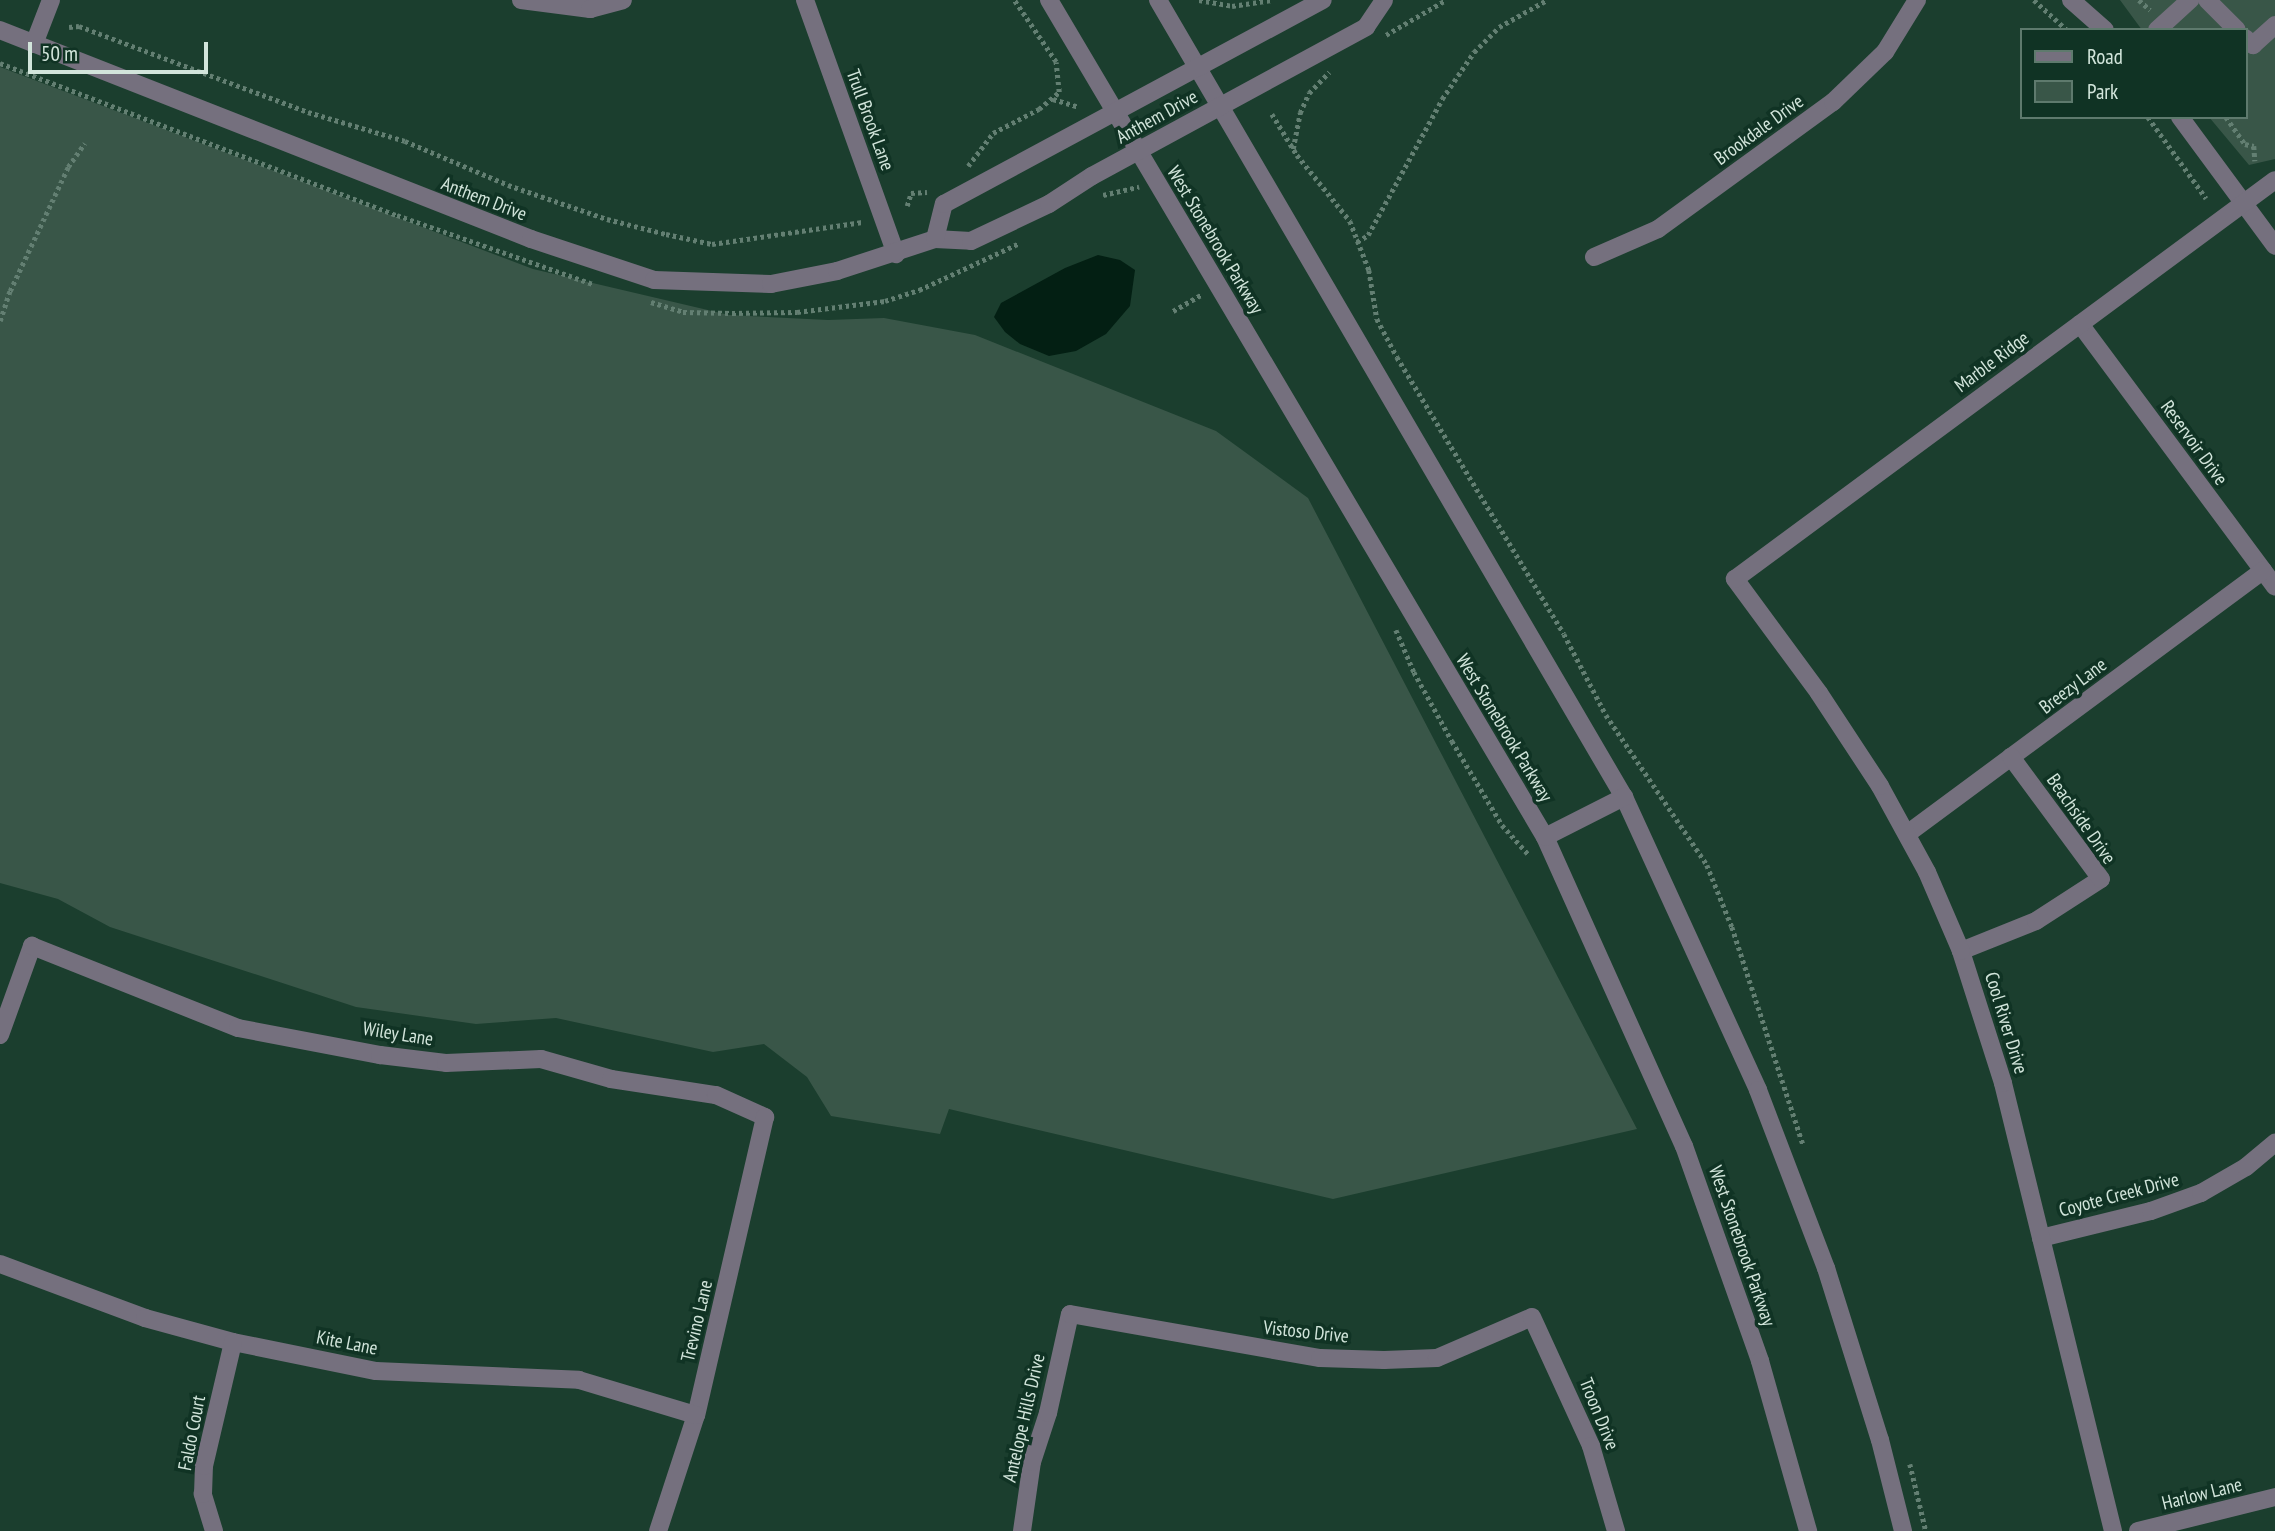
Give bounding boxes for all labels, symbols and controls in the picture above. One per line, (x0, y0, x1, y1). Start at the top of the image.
scale bar (32, 28, 212, 72)
legend (2020, 28, 2247, 119)
text: 50 m (41, 40, 78, 67)
text: Road (2087, 43, 2123, 70)
street label: Trull Brook Lane (841, 66, 899, 174)
text: Park (2087, 78, 2118, 105)
street label: Anthem Drive (1112, 85, 1202, 149)
street label: Brookdale Drive (1710, 90, 1808, 170)
street label: West Stonebrook Parkway (1162, 162, 1268, 318)
street label: Anthem Drive (438, 172, 530, 226)
street label: Marble Ridge (1950, 327, 2034, 397)
street label: Reservoir Drive (2156, 396, 2232, 490)
street label: West Stonebrook Parkway (1451, 650, 1557, 806)
street label: Breezy Lane (2035, 653, 2111, 719)
street label: Beachside Drive (2042, 770, 2120, 868)
street label: Cool River Drive (1980, 969, 2032, 1077)
street label: Wiley Lane (361, 1017, 435, 1051)
street label: West Stonebrook Parkway (1704, 1163, 1780, 1329)
street label: Coyote Creek Drive (2056, 1168, 2182, 1222)
street label: Trevino Lane (677, 1278, 717, 1364)
street label: Vistoso Drive (1262, 1316, 1350, 1348)
street label: Kite Lane (314, 1326, 380, 1360)
street label: Antelope Hills Drive (998, 1352, 1050, 1484)
street label: Troon Drive (1574, 1375, 1624, 1453)
street label: Faldo Court (174, 1394, 210, 1472)
street label: Harlow Lane (2159, 1473, 2245, 1515)

